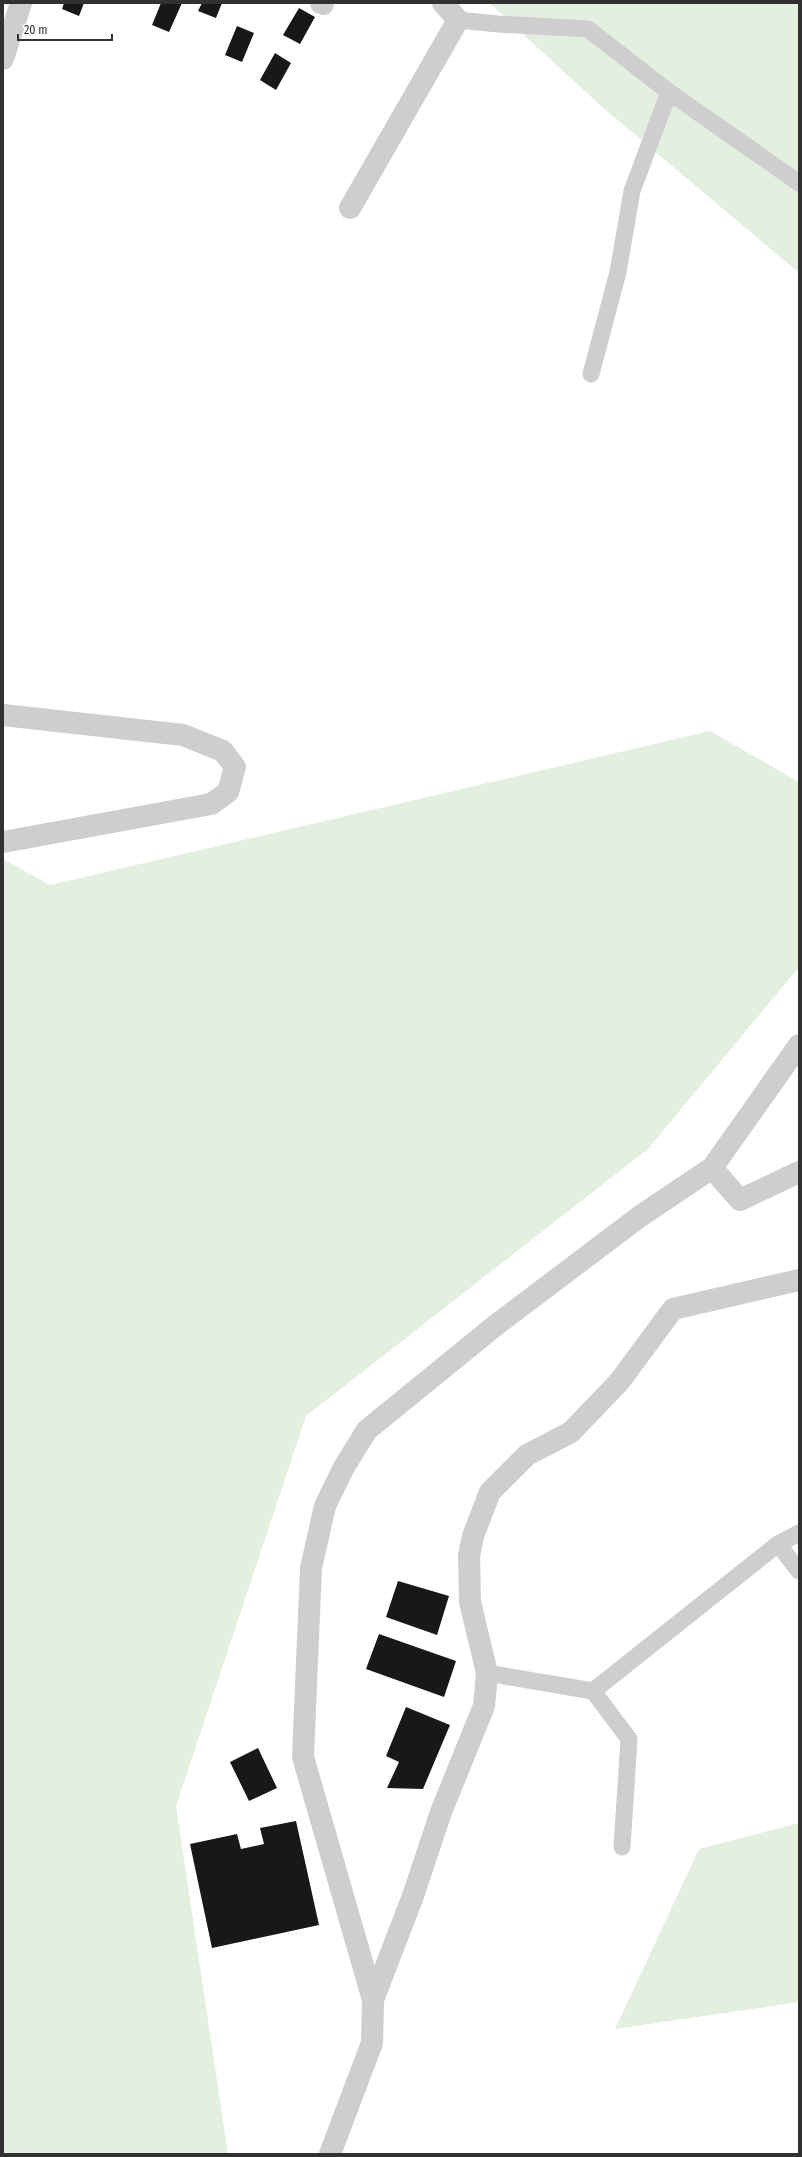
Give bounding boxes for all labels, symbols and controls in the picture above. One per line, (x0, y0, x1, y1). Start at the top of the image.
scale bar (18, 16, 112, 42)
text: 20 m (24, 23, 48, 37)

